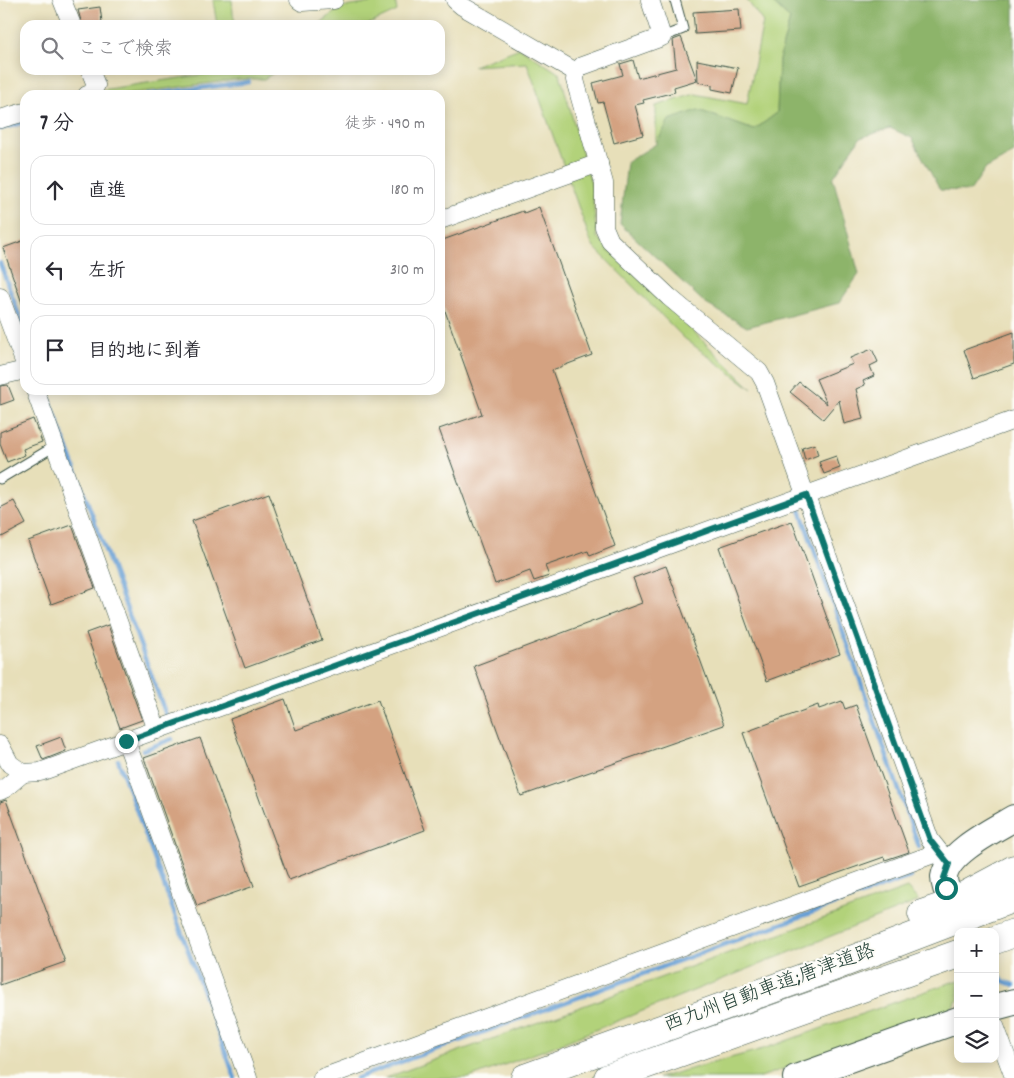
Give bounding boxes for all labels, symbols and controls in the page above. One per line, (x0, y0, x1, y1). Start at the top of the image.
search box (20, 20, 445, 75)
icon: search (38, 34, 66, 62)
text: ここで検索 (78, 37, 173, 64)
text: 7 分 (40, 110, 74, 140)
text: 徒歩 · 490 m (345, 113, 425, 136)
icon: ahead (41, 176, 69, 204)
text: 直進 (88, 179, 126, 206)
text: 180 m (391, 179, 424, 202)
icon: left (41, 256, 69, 284)
text: 左折 (88, 259, 126, 286)
text: 310 m (390, 259, 424, 282)
icon: arrive (41, 336, 69, 364)
text: 目的地に到着 (88, 339, 202, 366)
route end (115, 730, 138, 753)
route start (935, 877, 958, 900)
map controls (954, 928, 999, 1063)
button: + (954, 928, 999, 973)
street label: 西九州自動車道;唐津道路 (660, 938, 880, 1040)
button: − (954, 973, 999, 1018)
button: layers (954, 1018, 999, 1063)

